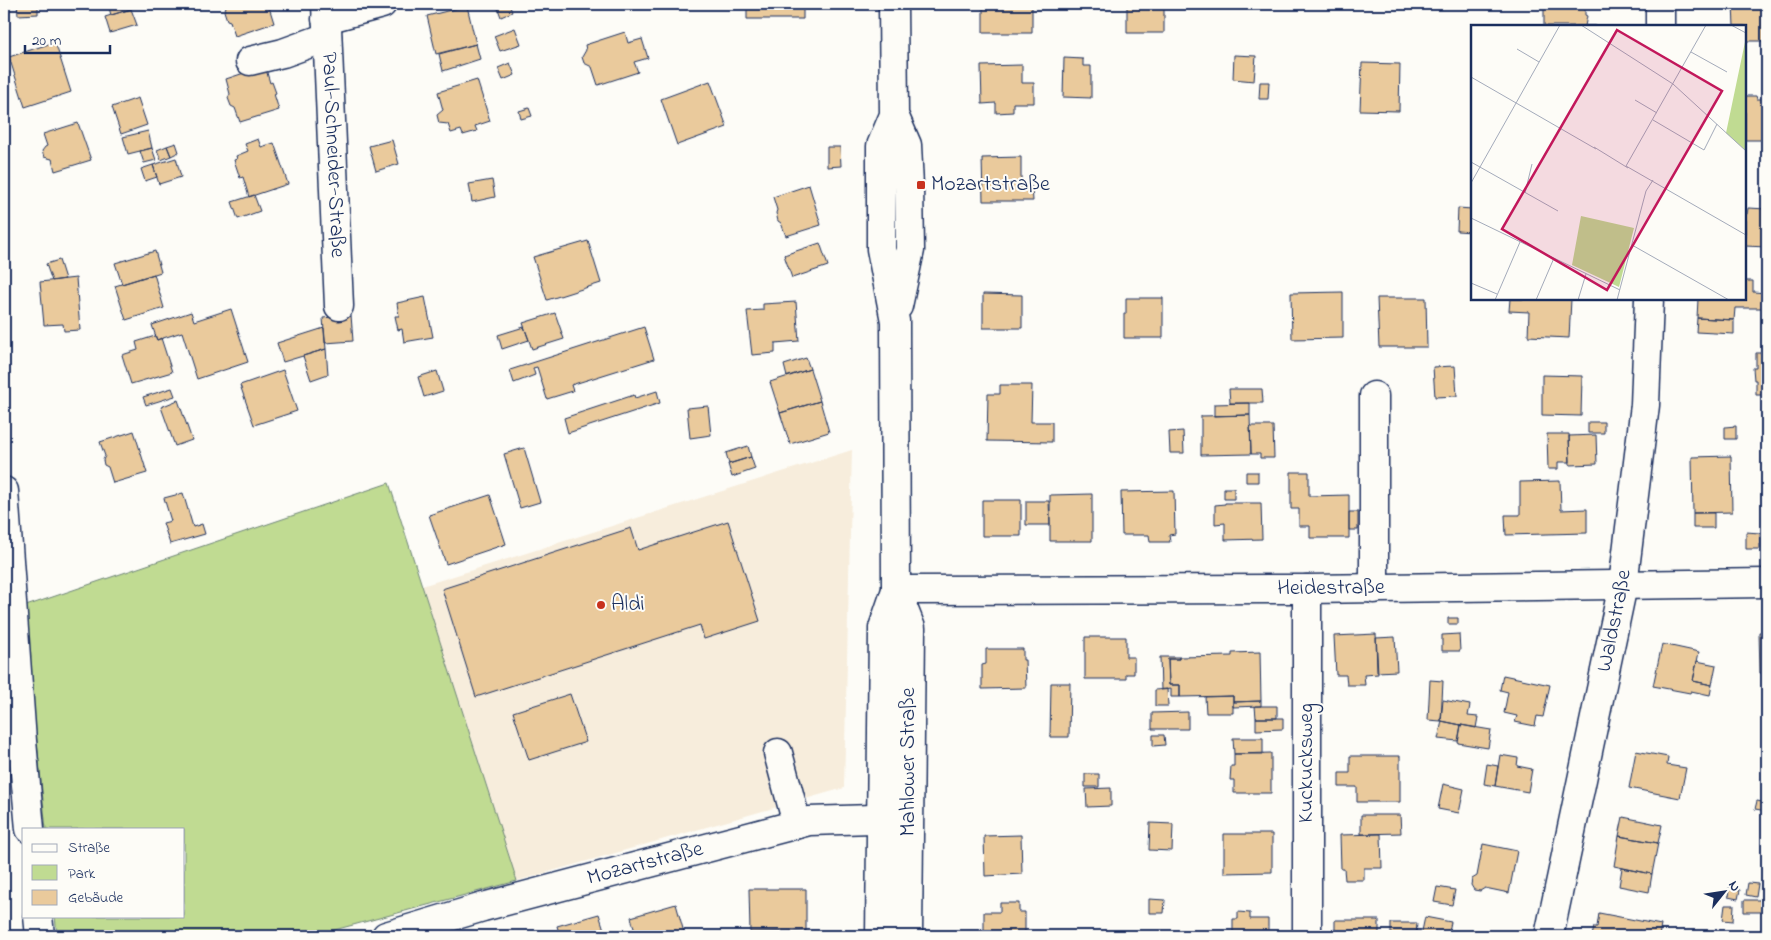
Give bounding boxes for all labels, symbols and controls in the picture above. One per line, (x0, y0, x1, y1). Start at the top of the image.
scale bar (25, 22, 110, 54)
inset map (1471, 25, 1746, 300)
text: 20 m (32, 30, 62, 52)
street label: Paul-Schneider-Straße (312, 51, 353, 258)
place label: Mozartstraße (931, 169, 1050, 201)
marker: Mozartstraße (915, 179, 927, 191)
street label: Waldstraße (1589, 568, 1641, 675)
street label: Heidestraße (1277, 572, 1385, 605)
place label: Aldi (611, 589, 645, 621)
marker: Aldi (595, 599, 607, 611)
street label: Mahlower Straße (893, 687, 925, 837)
street label: Kuckucksweg (1291, 703, 1324, 823)
legend (22, 828, 185, 918)
street label: Mozartstraße (584, 834, 707, 895)
text: Straße (68, 837, 110, 859)
text: Park (68, 863, 96, 885)
north arrow (1698, 868, 1748, 918)
text: N (1723, 877, 1745, 896)
text: Gebäude (68, 887, 124, 909)

